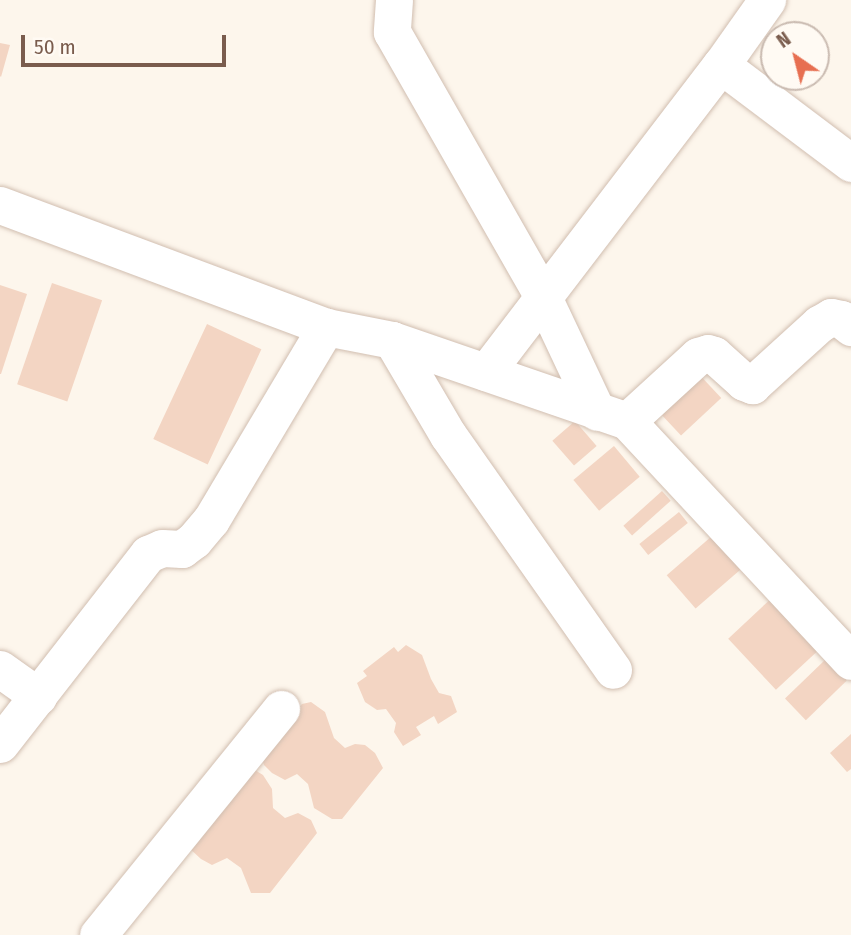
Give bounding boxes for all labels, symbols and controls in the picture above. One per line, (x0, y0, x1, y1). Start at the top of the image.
scale bar (24, 21, 229, 65)
north arrow (760, 21, 830, 91)
text: N (773, 27, 795, 53)
text: 50 m (34, 34, 76, 60)

